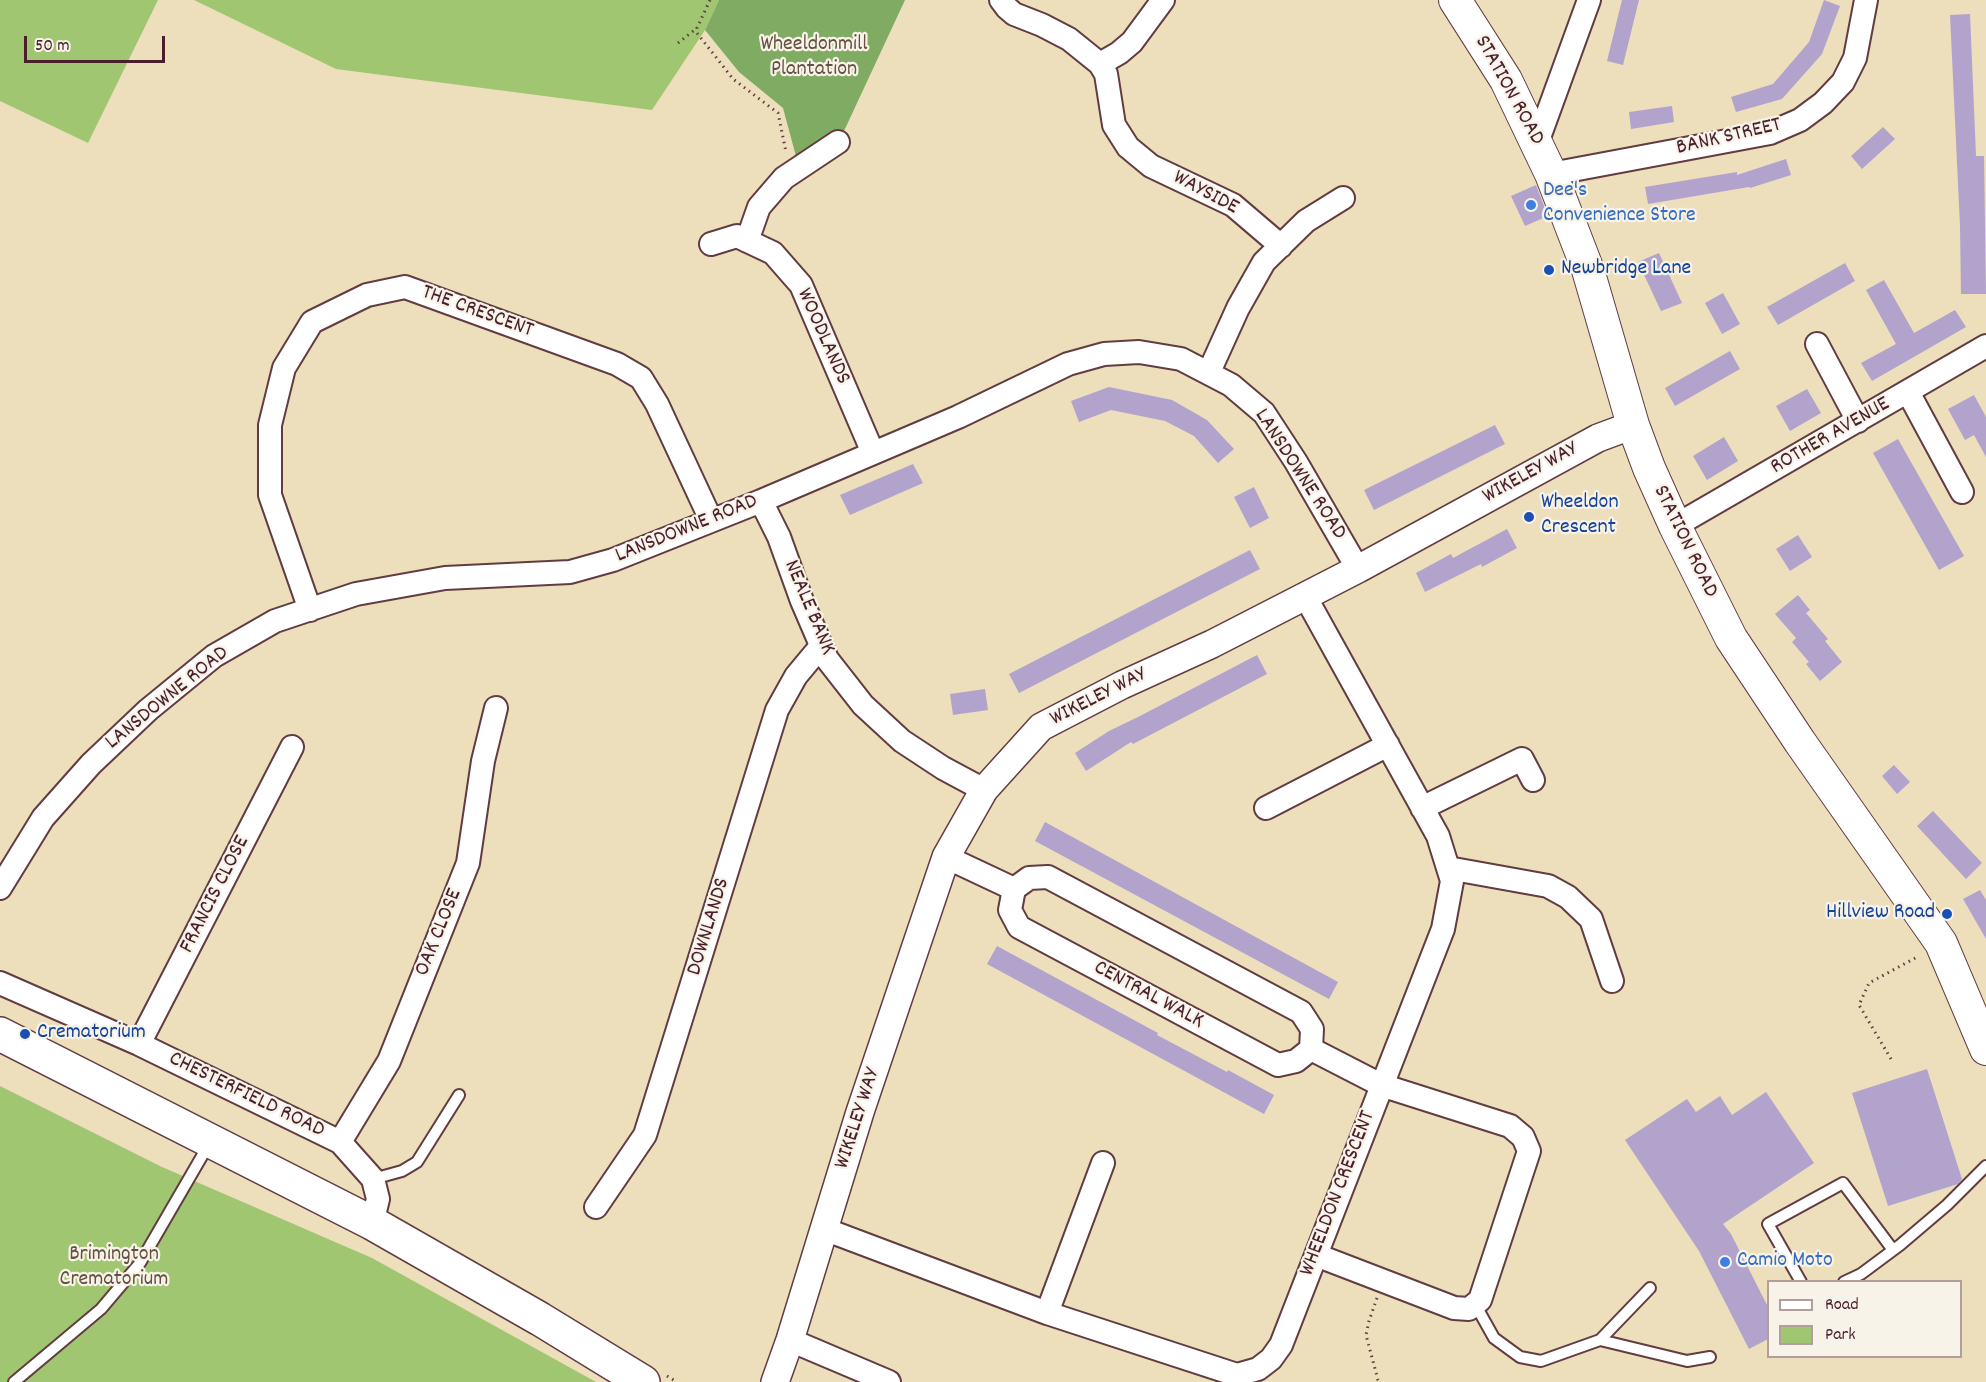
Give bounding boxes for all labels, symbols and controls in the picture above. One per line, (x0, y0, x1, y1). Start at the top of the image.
scale bar (27, 24, 168, 62)
street label: STATION ROAD (1467, 32, 1549, 150)
park label: Wheeldonmill Plantation (760, 33, 868, 84)
text: 50 m (35, 34, 70, 59)
street label: BANK STREET (1674, 113, 1784, 163)
street label: WAYSIDE (1168, 166, 1242, 222)
place label: Dee's Convenience Store (1543, 179, 1696, 230)
marker: Dee's Convenience Store (1524, 198, 1538, 212)
place label: Newbridge Lane (1561, 257, 1691, 283)
marker: Newbridge Lane (1542, 263, 1556, 277)
street label: THE CRESCENT (418, 281, 536, 345)
street label: WOODLANDS (789, 285, 855, 389)
street label: ROTHER AVENUE (1767, 392, 1895, 482)
street label: LANSDOWNE ROAD (1247, 405, 1351, 545)
street label: WIKELEY WAY (1479, 437, 1583, 511)
street label: STATION ROAD (1646, 482, 1722, 602)
street label: LANSDOWNE ROAD (612, 490, 762, 570)
place label: Wheeldon Crescent (1541, 491, 1619, 542)
marker: Wheeldon Crescent (1522, 510, 1536, 524)
street label: NEALE BANK (776, 557, 840, 659)
street label: LANSDOWNE ROAD (101, 641, 235, 757)
street label: WIKELEY WAY (1047, 663, 1151, 733)
street label: FRANCIS CLOSE (175, 832, 257, 958)
street label: DOWNLANDS (683, 875, 737, 979)
street label: OAK CLOSE (411, 885, 469, 981)
place label: Hillview Road (1826, 901, 1935, 927)
marker: Hillview Road (1940, 907, 1954, 921)
street label: CENTRAL WALK (1088, 956, 1208, 1036)
place label: Crematorium (37, 1021, 146, 1047)
marker: Crematorium (18, 1027, 32, 1041)
street label: CHESTERFIELD ROAD (164, 1047, 328, 1145)
street label: WIKELEY WAY (830, 1065, 888, 1173)
street label: WHEELDON CRESCENT (1295, 1108, 1383, 1280)
park label: Brimington Crematorium (60, 1243, 168, 1294)
place label: Camio Moto (1737, 1249, 1833, 1275)
marker: Camio Moto (1718, 1255, 1732, 1269)
legend (1767, 1280, 1962, 1358)
text: Road (1825, 1293, 1859, 1318)
text: Park (1825, 1323, 1856, 1348)

